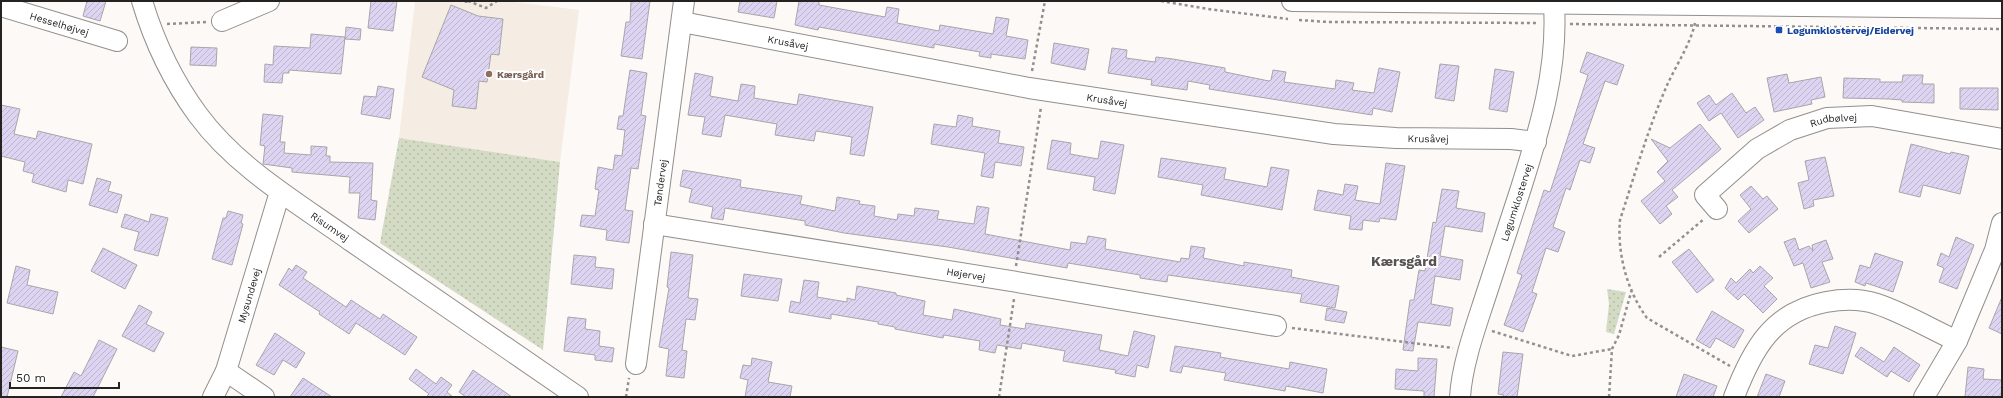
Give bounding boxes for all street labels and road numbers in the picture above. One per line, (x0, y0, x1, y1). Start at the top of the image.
street label: Hesselhøjvej (28, 10, 90, 38)
street label: Krusåvej (767, 33, 809, 52)
street label: Krusåvej (1086, 92, 1128, 109)
street label: Rudbølvej (1809, 112, 1857, 129)
street label: Krusåvej (1408, 133, 1449, 144)
street label: Tøndervej (652, 159, 669, 207)
street label: Løgumklostervej (1499, 162, 1534, 243)
street label: Risumvej (309, 210, 351, 244)
street label: Højervej (946, 266, 986, 283)
street label: Mysundevej (236, 267, 263, 324)

